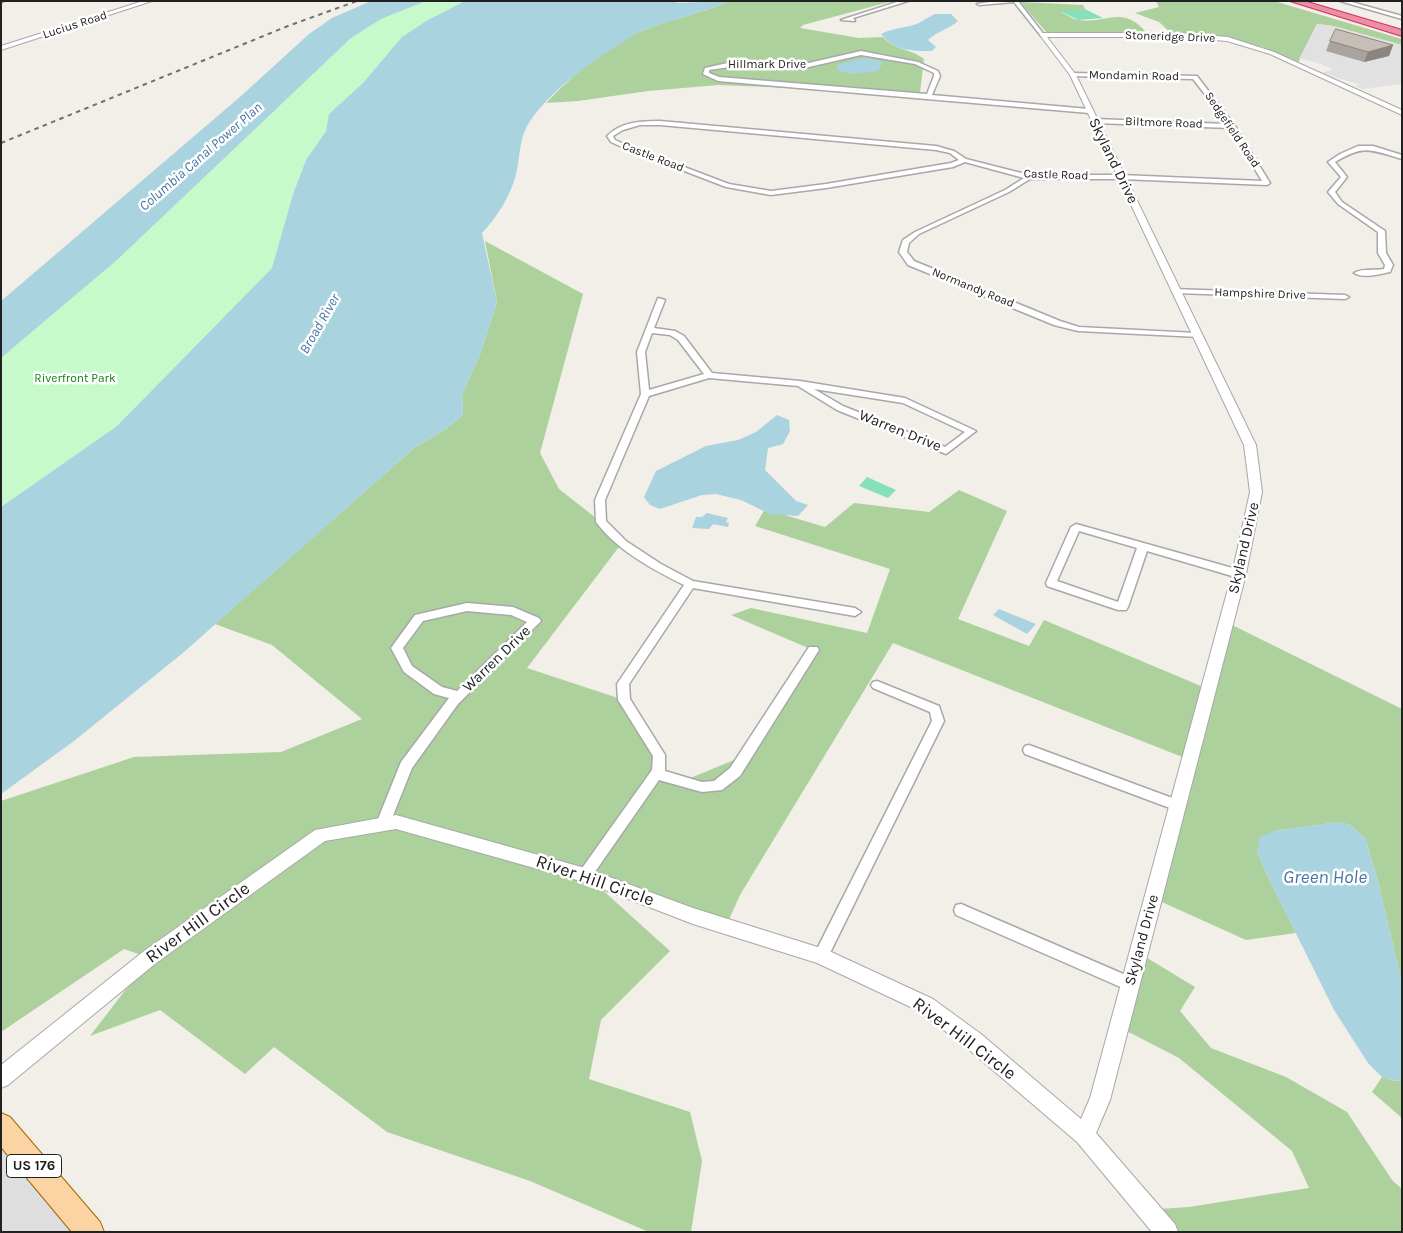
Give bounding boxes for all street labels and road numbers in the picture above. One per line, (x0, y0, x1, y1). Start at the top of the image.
street label: Lucius Road (41, 8, 109, 42)
street label: Stoneridge Drive (1124, 28, 1216, 46)
street label: Hillmark Drive (728, 58, 806, 72)
street label: Mondamin Road (1089, 68, 1179, 84)
street label: Sedgefield Road (1201, 89, 1263, 171)
street label: Biltmore Road (1125, 114, 1203, 132)
street label: Skyland Drive (1084, 115, 1142, 207)
street label: Castle Road (620, 139, 686, 175)
street label: Castle Road (1023, 167, 1089, 183)
street label: Normandy Road (930, 265, 1016, 311)
street label: Hampshire Drive (1214, 285, 1306, 303)
street label: Warren Drive (856, 406, 944, 456)
street label: Skyland Drive (1225, 501, 1263, 595)
street label: Warren Drive (459, 622, 535, 696)
street label: River Hill Circle (533, 851, 657, 911)
street label: River Hill Circle (142, 878, 254, 968)
street label: Skyland Drive (1121, 893, 1163, 987)
street label: River Hill Circle (908, 993, 1020, 1085)
road number: US 176 (6, 1154, 62, 1178)

